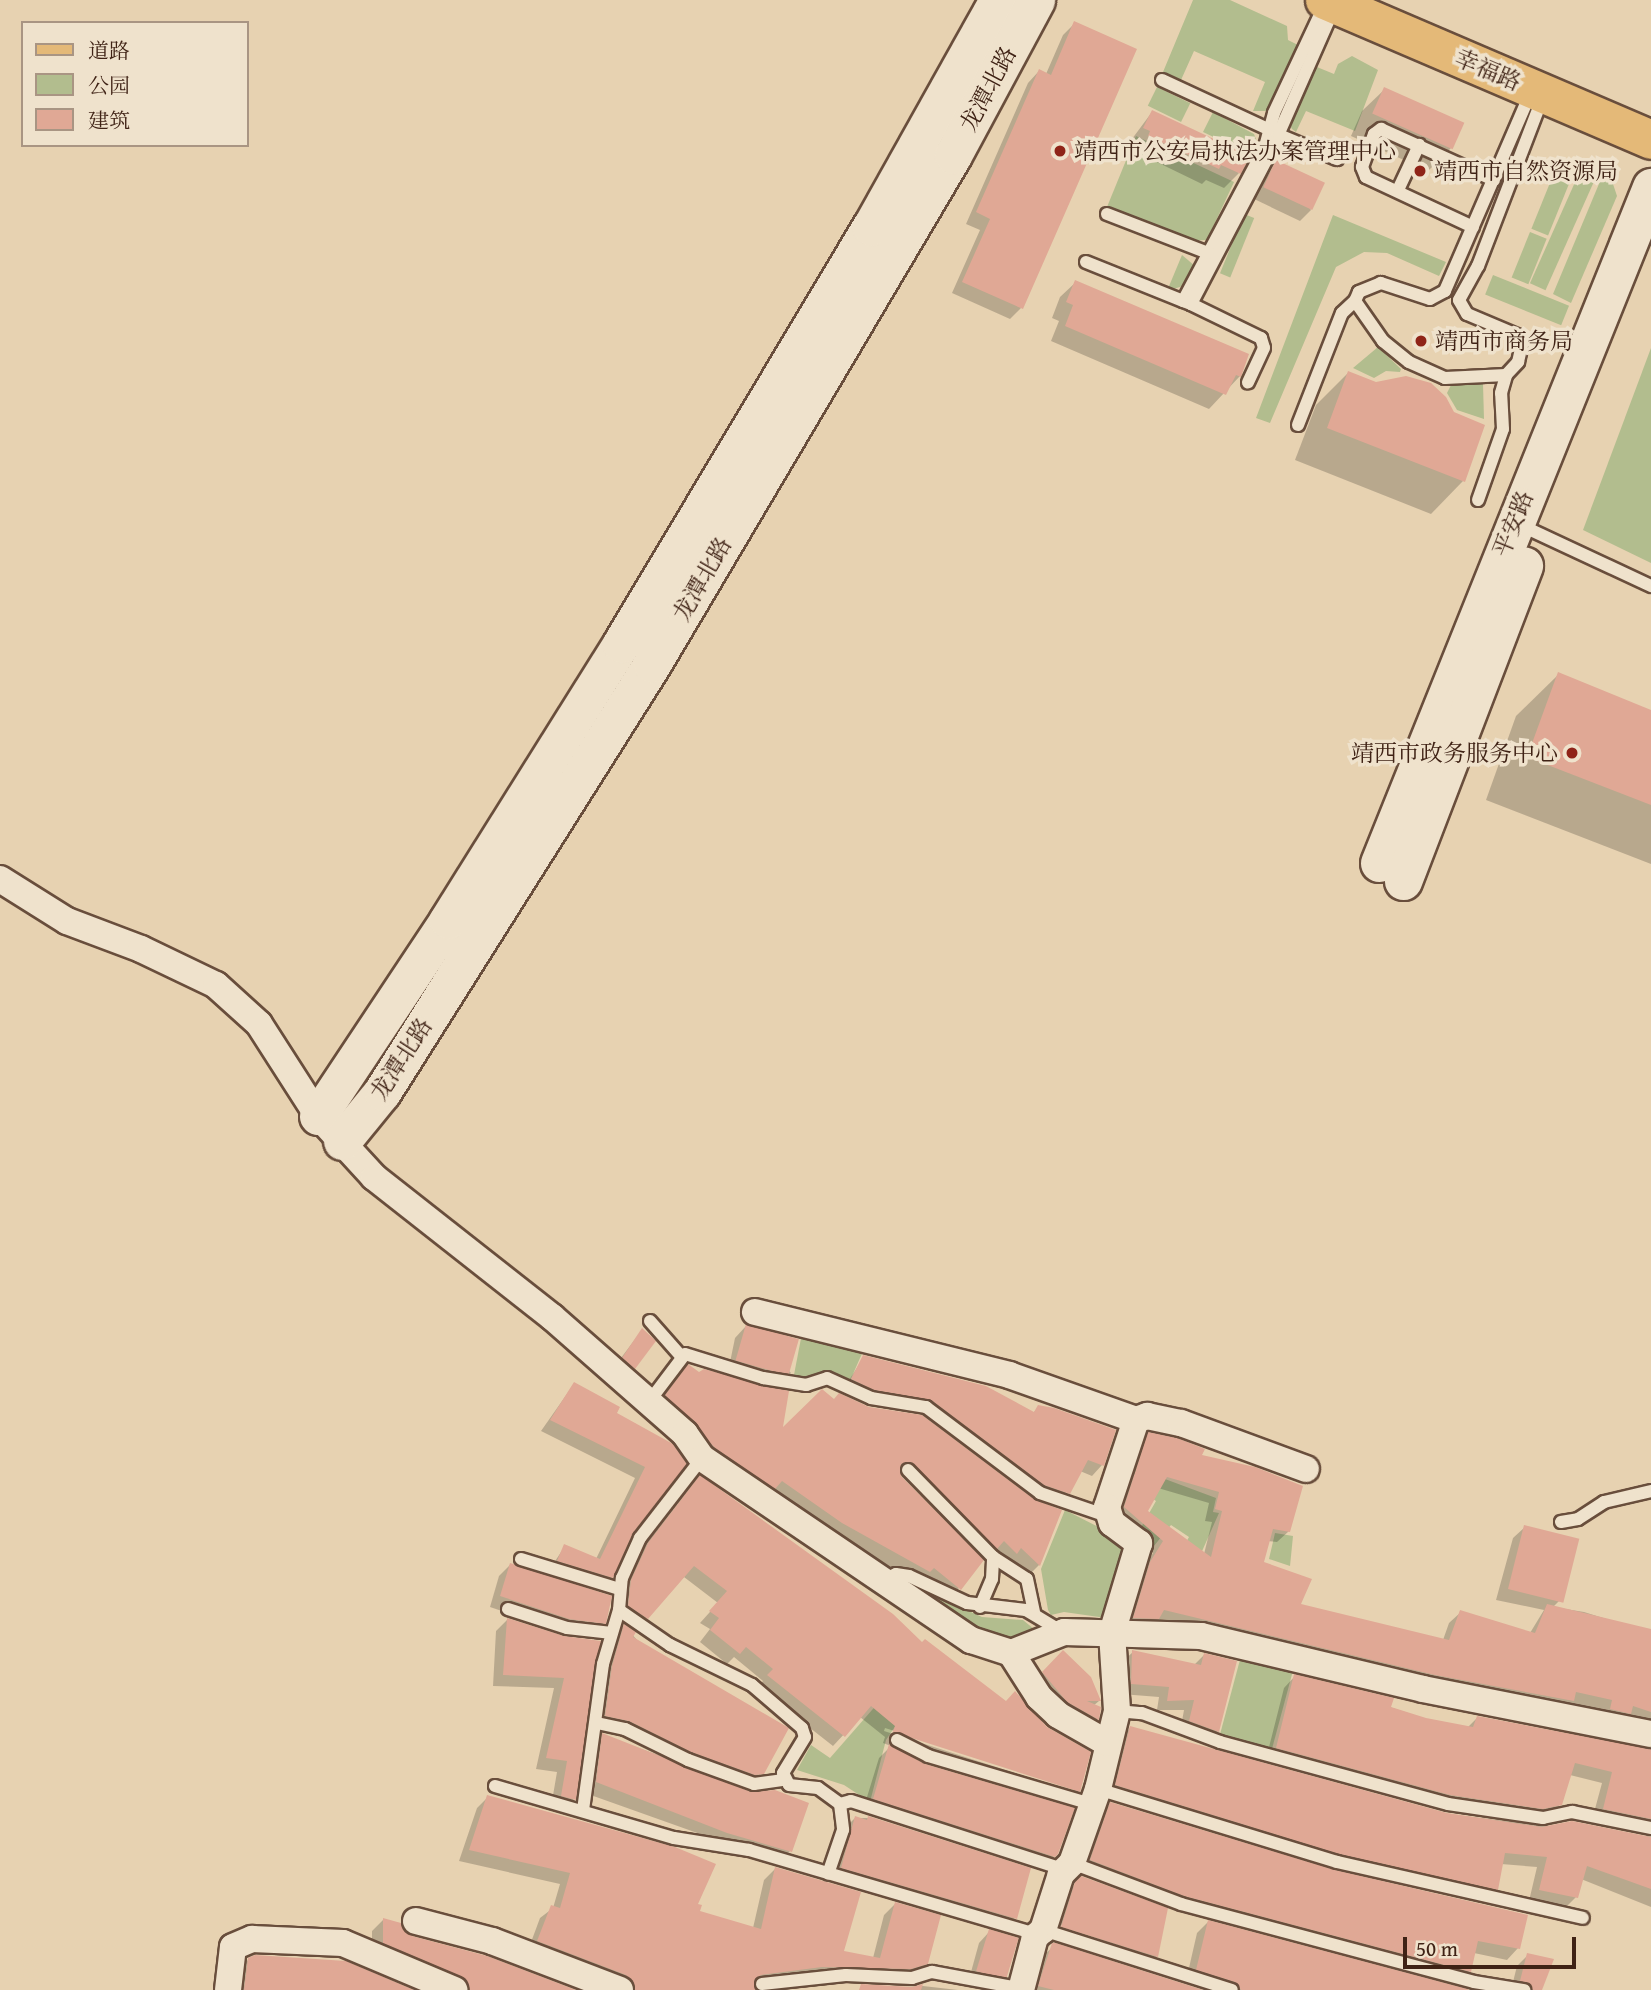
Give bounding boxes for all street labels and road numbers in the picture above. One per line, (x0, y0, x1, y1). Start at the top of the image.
street label: 龙潭北路 (954, 42, 1022, 136)
street label: 幸福路 (1451, 44, 1525, 96)
street label: 平安路 (1487, 487, 1539, 561)
street label: 龙潭北路 (667, 532, 737, 626)
street label: 龙潭北路 (364, 1013, 438, 1105)

